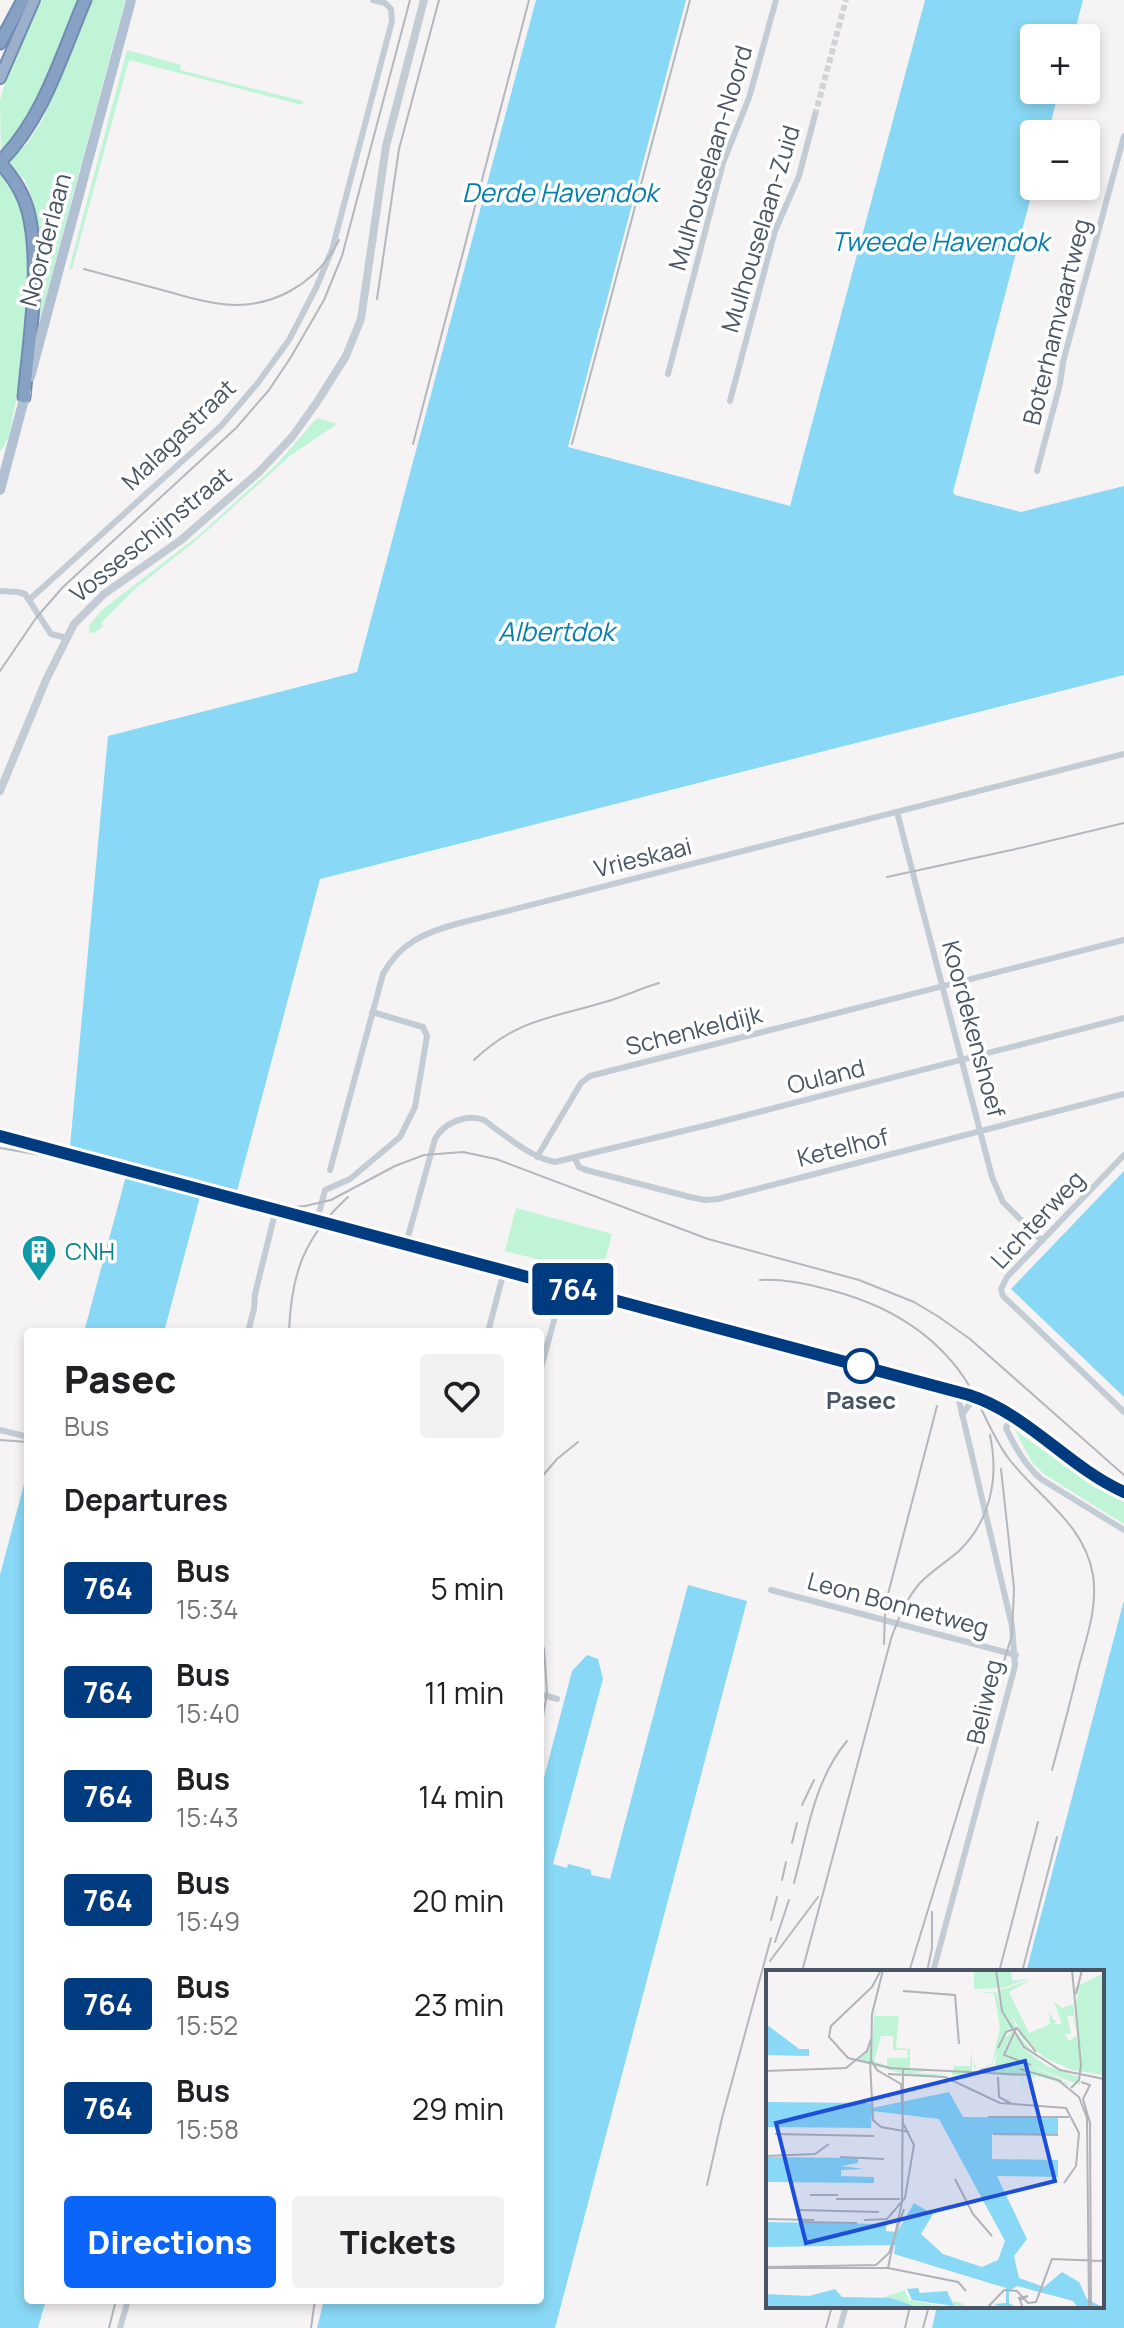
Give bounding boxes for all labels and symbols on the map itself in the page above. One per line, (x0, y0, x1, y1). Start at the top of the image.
street label: Mulhouselaan-Noord (660, 41, 759, 274)
street label: Mulhouselaan-Zuid (712, 121, 807, 336)
street label: Noorderlaan (11, 169, 78, 310)
water label: Derde Havendok (462, 174, 662, 210)
street label: Boterhamvaartweg (1014, 215, 1097, 428)
water label: Tweede Havendok (831, 223, 1053, 259)
street label: Malagastraat (114, 371, 242, 497)
street label: Vosseschijnstraat (62, 458, 238, 609)
water label: Albertdok (498, 613, 618, 649)
street label: Vrieskaai (590, 828, 695, 885)
street label: Koordekenshoef (935, 937, 1014, 1121)
street label: Schenkeldijk (622, 996, 766, 1062)
street label: Ouland (783, 1050, 868, 1101)
street label: Ketelhof (794, 1119, 892, 1174)
street label: Lichterweg (983, 1163, 1091, 1275)
building icon: CNH (20, 1233, 58, 1283)
place label: CNH (65, 1234, 115, 1267)
line badge: 764 (527, 1263, 619, 1315)
marker: Pasec (844, 1349, 878, 1383)
place label: Pasec (826, 1383, 896, 1416)
street label: Leon Bonnetweg (804, 1563, 993, 1644)
street label: Beliweg (958, 1656, 1009, 1747)
inset map (766, 1970, 1104, 2308)

